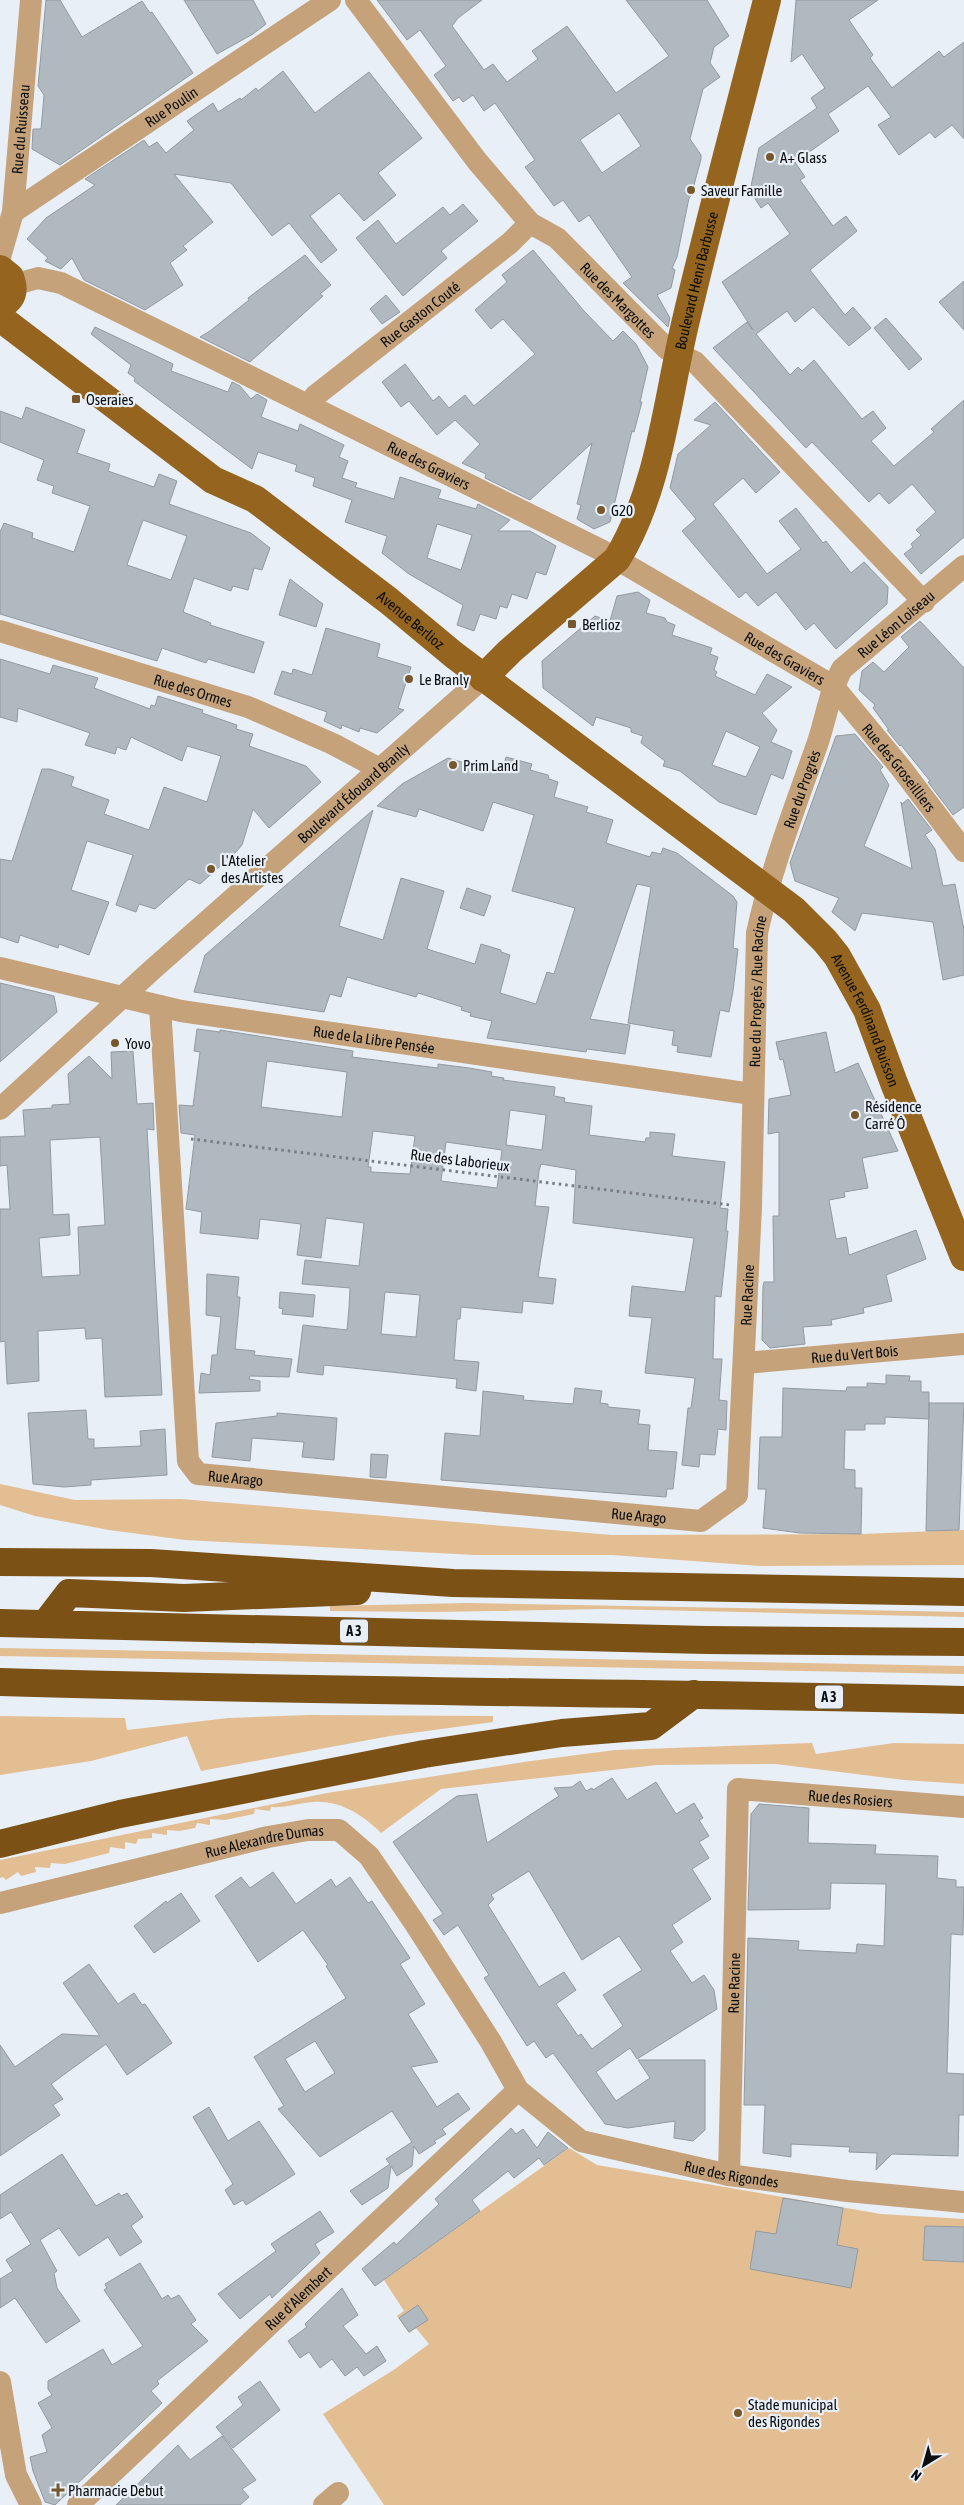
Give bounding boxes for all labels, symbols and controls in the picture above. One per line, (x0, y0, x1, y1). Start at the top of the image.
street label: Rue Poulin (141, 83, 201, 130)
street label: Rue du Ruisseau (8, 84, 32, 175)
place label: A+ Glass (780, 149, 827, 166)
marker: A+ Glass (764, 151, 776, 163)
place label: Saveur Famille (701, 182, 783, 199)
marker: Saveur Famille (685, 184, 697, 196)
street label: Boulevard Henri Barbusse (671, 209, 721, 351)
street label: Rue des Margottes (577, 258, 660, 341)
street label: Rue Gaston Couté (377, 277, 463, 350)
place label: Oseraies (86, 391, 134, 408)
marker: Oseraies (70, 393, 82, 405)
street label: Rue des Graviers (385, 437, 473, 493)
place label: G20 (611, 502, 633, 519)
marker: G20 (595, 504, 607, 516)
street label: Avenue Berlioz (374, 587, 449, 652)
street label: Rue Léon Loiseau (854, 587, 937, 661)
place label: Berlioz (582, 616, 621, 633)
marker: Berlioz (566, 618, 578, 630)
street label: Rue des Graviers (742, 628, 828, 688)
street label: Rue des Ormes (152, 670, 234, 710)
place label: Le Branly (419, 671, 469, 688)
marker: Le Branly (403, 673, 415, 685)
street label: Rue des Groseilliers (859, 720, 940, 815)
street label: Boulevard Édouard Branly (294, 739, 412, 846)
street label: Rue du Progrès (780, 748, 823, 830)
place label: Prim Land (463, 757, 518, 774)
marker: Prim Land (447, 759, 459, 771)
place label: L'Atelier des Artistes (221, 852, 283, 886)
marker: L'Atelier des Artistes (205, 863, 217, 875)
street label: Rue du Progrès / Rue Racine (746, 913, 769, 1068)
street label: Avenue Ferdinand Buisson (829, 950, 903, 1089)
street label: Rue de la Libre Pensée (312, 1022, 436, 1056)
place label: Yovo (125, 1035, 151, 1052)
marker: Yovo (109, 1037, 121, 1049)
place label: Résidence Carré Ô (865, 1098, 922, 1132)
marker: Résidence Carré Ô (849, 1109, 861, 1121)
street label: Rue des Laborieux (409, 1145, 511, 1175)
street label: Rue Racine (737, 1264, 757, 1326)
street label: Rue du Vert Bois (810, 1341, 899, 1366)
street label: Rue Arago (207, 1466, 264, 1489)
street label: Rue Arago (610, 1504, 667, 1526)
road number: A 3 (340, 1620, 368, 1642)
road number: A 3 (815, 1685, 843, 1708)
street label: Rue des Rosiers (808, 1786, 893, 1810)
street label: Rue Alexandre Dumas (203, 1821, 324, 1861)
street label: Rue Racine (724, 1952, 743, 2014)
street label: Rue des Rigondes (683, 2157, 780, 2190)
street label: Rue d'Alembert (261, 2263, 334, 2333)
place label: Stade municipal des Rigondes (748, 2396, 837, 2430)
marker: Stade municipal des Rigondes (732, 2407, 744, 2419)
north arrow (899, 2440, 949, 2490)
text: N (908, 2467, 924, 2484)
place label: Pharmacie Debut (68, 2482, 164, 2499)
marker: Pharmacie Debut (52, 2484, 64, 2496)

